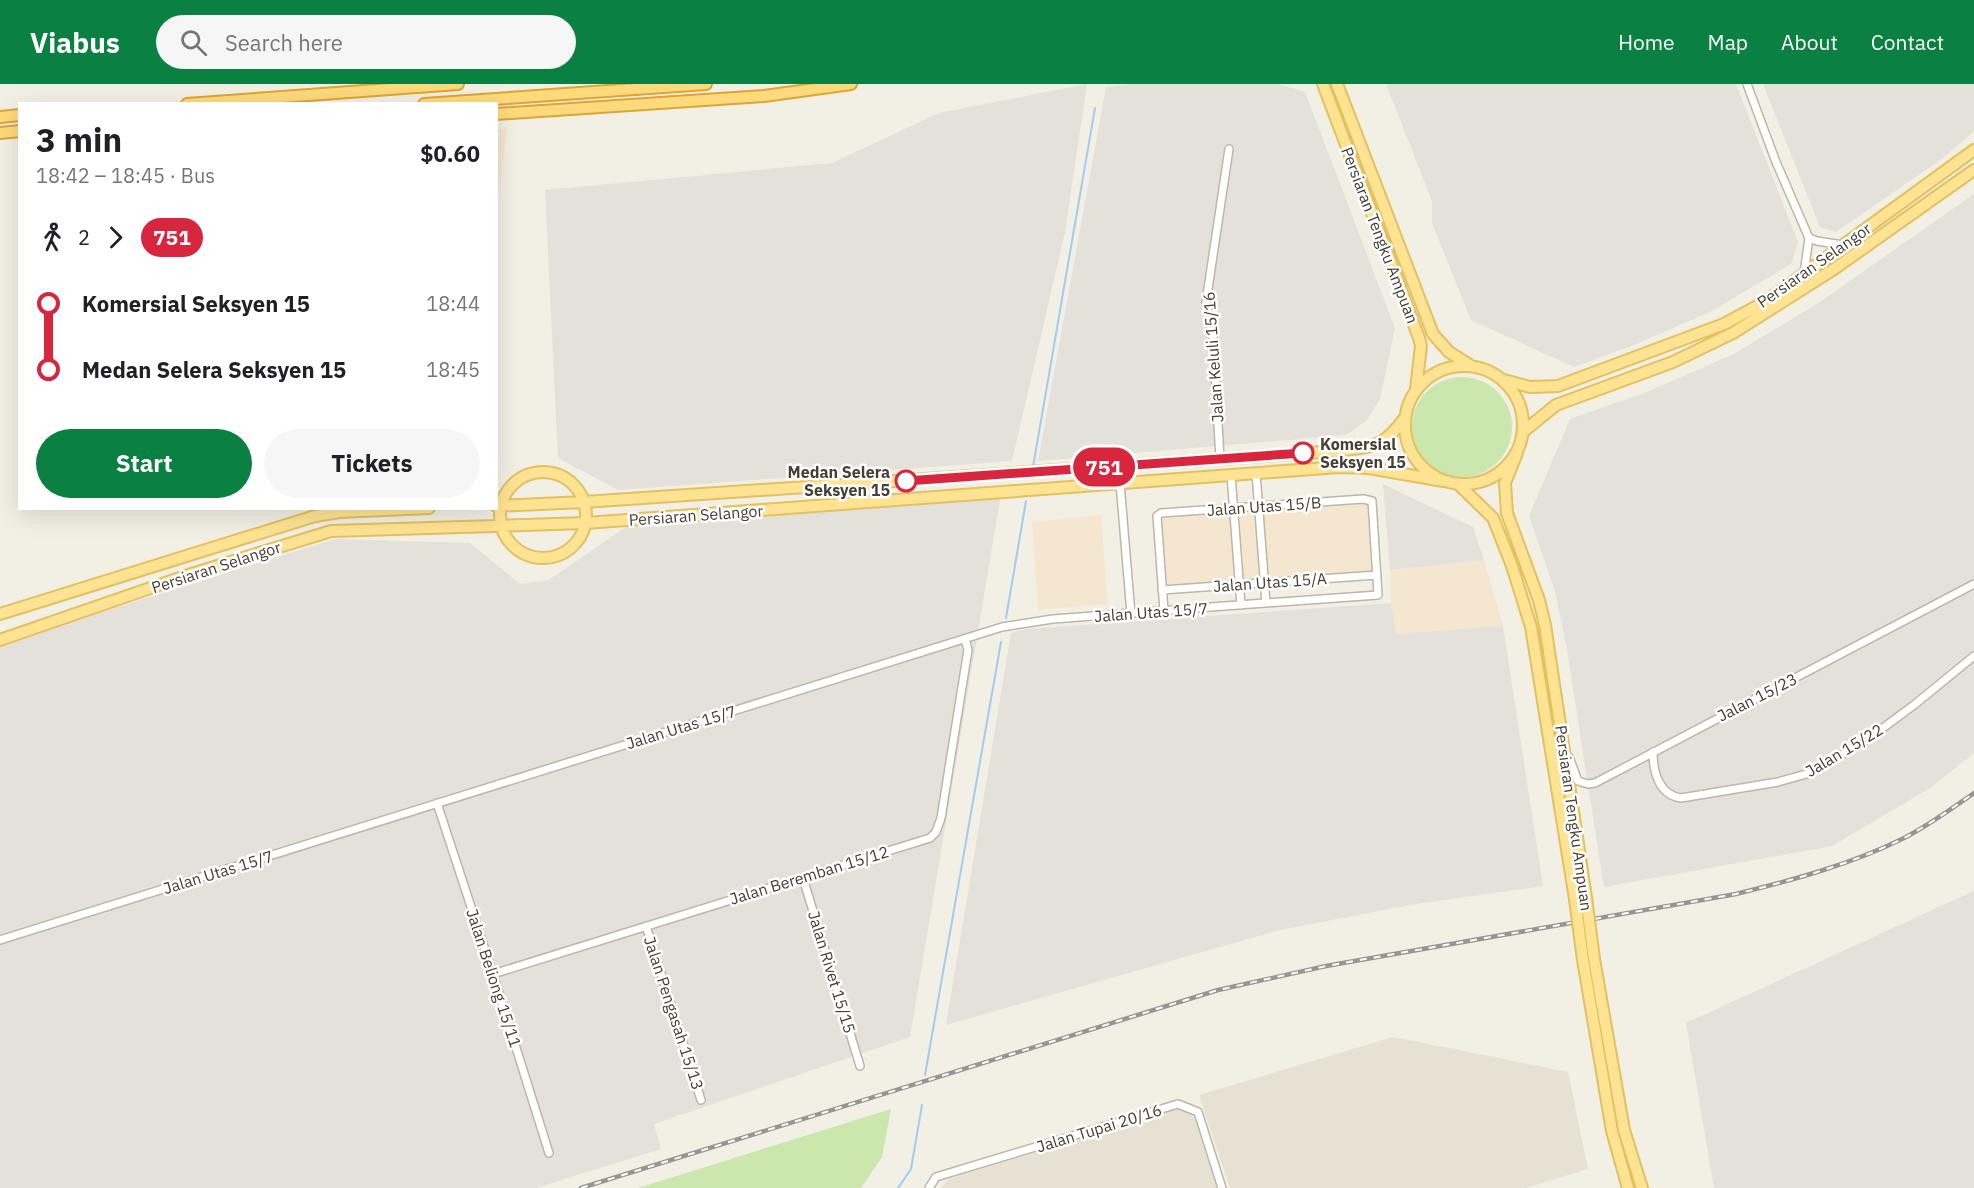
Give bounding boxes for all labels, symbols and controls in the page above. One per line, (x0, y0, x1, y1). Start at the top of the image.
search box (156, 15, 576, 69)
text: Viabus (30, 24, 120, 61)
icon: search (177, 26, 210, 59)
text: Search here (225, 28, 343, 57)
text: Home (1618, 28, 1675, 56)
text: Map (1708, 28, 1748, 56)
text: About (1781, 28, 1838, 56)
text: Contact (1871, 28, 1944, 56)
text: 3 min (36, 118, 122, 161)
text: $0.60 (420, 139, 480, 168)
street label: Persiaran Tengku Ampuan (1337, 144, 1423, 326)
text: 18:42 – 18:45 · Bus (36, 162, 215, 189)
street label: Persiaran Selangor (1753, 218, 1875, 312)
icon: walk (36, 221, 69, 254)
icon: forward (99, 221, 132, 254)
text: 751 (153, 223, 191, 251)
text: 2 (78, 224, 90, 251)
text: Komersial Seksyen 15 (82, 289, 310, 318)
text: 18:44 (426, 290, 480, 317)
street label: Jalan Keluli 15/16 (1198, 291, 1228, 423)
text: Medan Selera Seksyen 15 (82, 355, 346, 384)
text: 18:45 (426, 356, 480, 383)
button: Start (36, 429, 252, 498)
button: Tickets (264, 429, 480, 498)
place label: Komersial Seksyen 15 (1320, 434, 1406, 472)
marker: Komersial Seksyen 15 (1292, 442, 1314, 464)
line badge: 751 (1070, 448, 1138, 487)
text: 751 (1085, 453, 1123, 481)
place label: Medan Selera Seksyen 15 (788, 462, 890, 500)
marker: Medan Selera Seksyen 15 (895, 470, 917, 492)
street label: Jalan Utas 15/B (1206, 492, 1322, 520)
street label: Persiaran Selangor (628, 500, 764, 530)
street label: Persiaran Selangor (149, 537, 283, 597)
street label: Jalan Utas 15/A (1212, 568, 1328, 596)
street label: Jalan Utas 15/7 (1093, 598, 1209, 626)
street label: Jalan 15/23 (1714, 668, 1800, 726)
street label: Jalan Utas 15/7 (624, 701, 738, 753)
street label: Jalan 15/22 (1802, 719, 1886, 781)
street label: Persiaran Tengku Ampuan (1551, 724, 1597, 912)
street label: Jalan Beremban 15/12 (727, 841, 891, 909)
street label: Jalan Utas 15/7 (161, 846, 275, 898)
street label: Jalan Beliong 15/11 (462, 906, 526, 1050)
street label: Jalan Rivet 15/15 (804, 908, 860, 1036)
street label: Jalan Pengasah 15/13 (640, 934, 708, 1092)
street label: Jalan Tupai 20/16 (1034, 1099, 1164, 1157)

